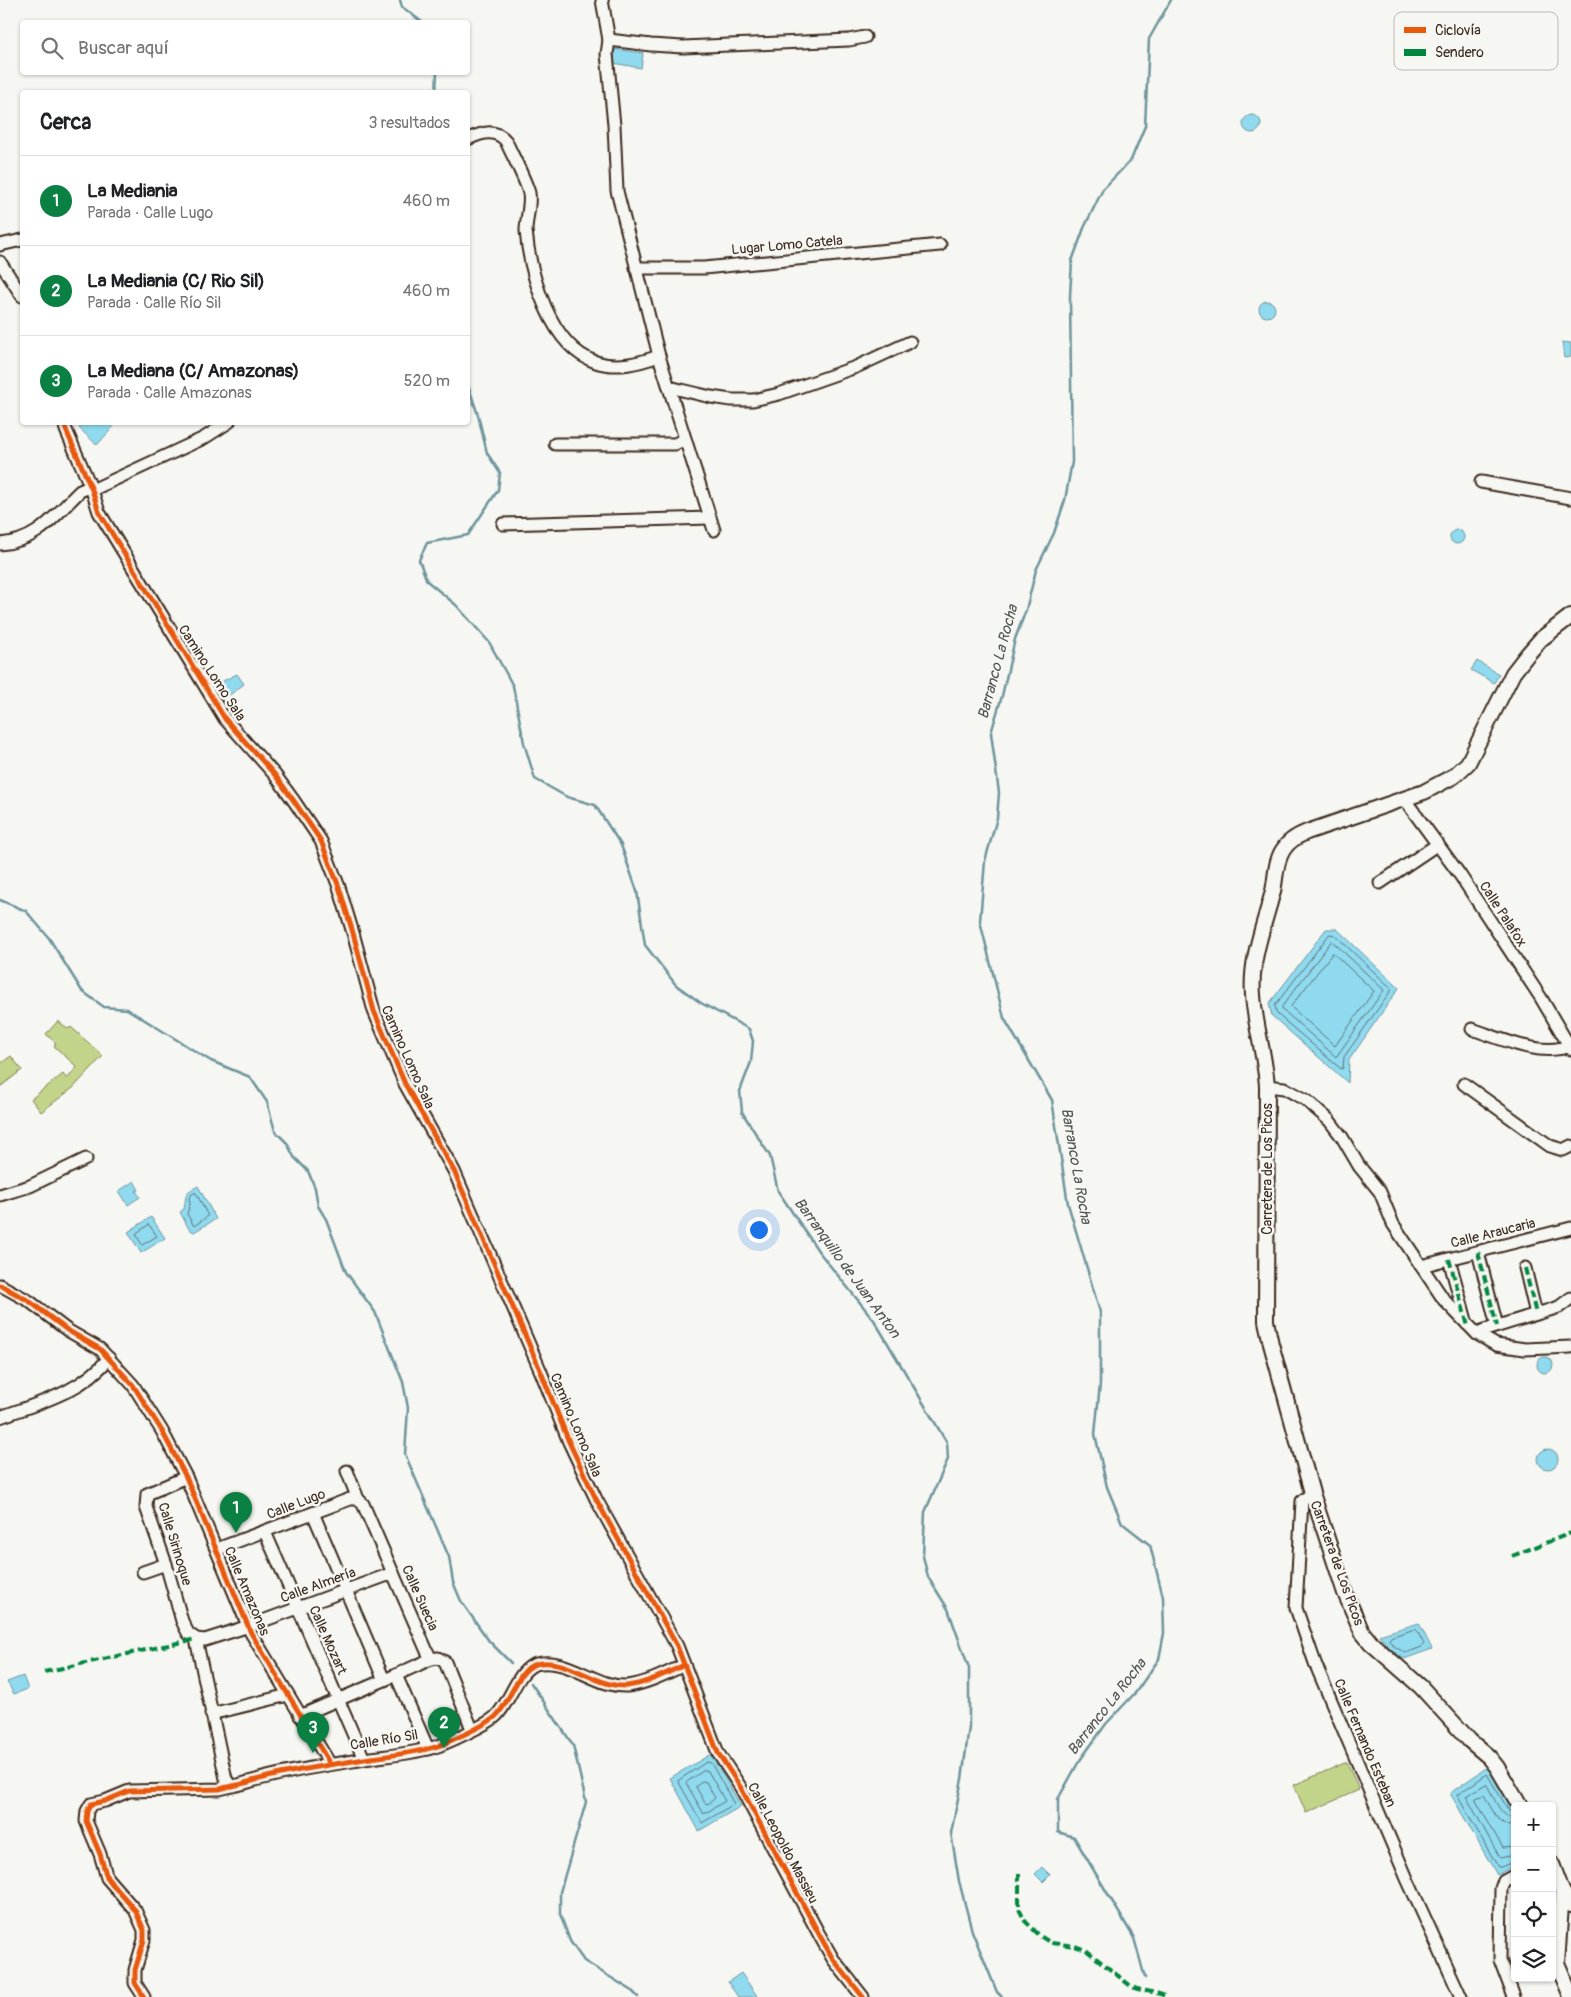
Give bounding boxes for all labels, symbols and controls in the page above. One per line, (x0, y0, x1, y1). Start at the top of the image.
legend (1394, 12, 1558, 70)
search box (20, 20, 470, 75)
text: Ciclovía (1435, 22, 1481, 39)
icon: search (38, 34, 66, 62)
text: Buscar aquí (78, 36, 169, 60)
text: Sendero (1435, 44, 1484, 61)
text: Cerca (40, 109, 91, 136)
text: 3 resultados (368, 113, 450, 133)
text: La Mediania (87, 179, 178, 203)
text: 1 (53, 191, 59, 211)
text: 460 m (403, 191, 450, 211)
text: Parada · Calle Lugo (87, 203, 213, 223)
street label: Lugar Lomo Catela (731, 232, 843, 258)
text: La Mediania (C/ Rio Sil) (87, 269, 265, 293)
text: 2 (52, 281, 60, 301)
text: 460 m (403, 281, 450, 301)
text: Parada · Calle Río Sil (87, 293, 221, 313)
text: La Mediana (C/ Amazonas) (87, 359, 299, 383)
text: 3 (52, 371, 60, 391)
text: 520 m (404, 371, 450, 391)
text: Parada · Calle Amazonas (87, 383, 252, 403)
water label: Barranco La Rocha (974, 602, 1023, 721)
street label: Camino Lomo Sala (175, 622, 249, 724)
street label: Calle Palafox (1476, 878, 1530, 950)
street label: Camino Lomo Sala (378, 1003, 438, 1111)
street label: Carretera de Los Picos (1259, 1102, 1276, 1235)
water label: Barranco La Rocha (1056, 1107, 1096, 1226)
water label: Barranquillo de Juan Anton (790, 1194, 905, 1343)
street label: Calle Araucaria (1449, 1214, 1537, 1252)
your location (746, 1217, 772, 1243)
street label: Camino Lomo Sala (546, 1370, 606, 1480)
street label: Calle Lugo (264, 1485, 328, 1523)
pin: 1 (220, 1492, 252, 1533)
street label: Carretera de Los Picos (1307, 1498, 1368, 1628)
street label: Calle Sirinoque (154, 1500, 196, 1588)
street label: Calle Amazonas (221, 1544, 274, 1639)
street label: Calle Suecia (398, 1563, 442, 1633)
street label: Calle Almería (278, 1564, 358, 1606)
street label: Calle Mozart (305, 1603, 351, 1677)
water label: Barranco La Rocha (1063, 1654, 1151, 1759)
street label: Calle Fernando Esteban (1330, 1676, 1400, 1810)
pin: 2 (428, 1707, 460, 1748)
pin: 3 (297, 1712, 329, 1753)
street label: Calle Río Sil (349, 1726, 419, 1754)
street label: Calle Leopoldo Massieu (744, 1780, 822, 1906)
map controls (1511, 1802, 1556, 1982)
button: + (1511, 1802, 1556, 1847)
button: − (1511, 1847, 1556, 1892)
button: locate (1511, 1892, 1556, 1937)
button: layers (1511, 1937, 1556, 1982)

